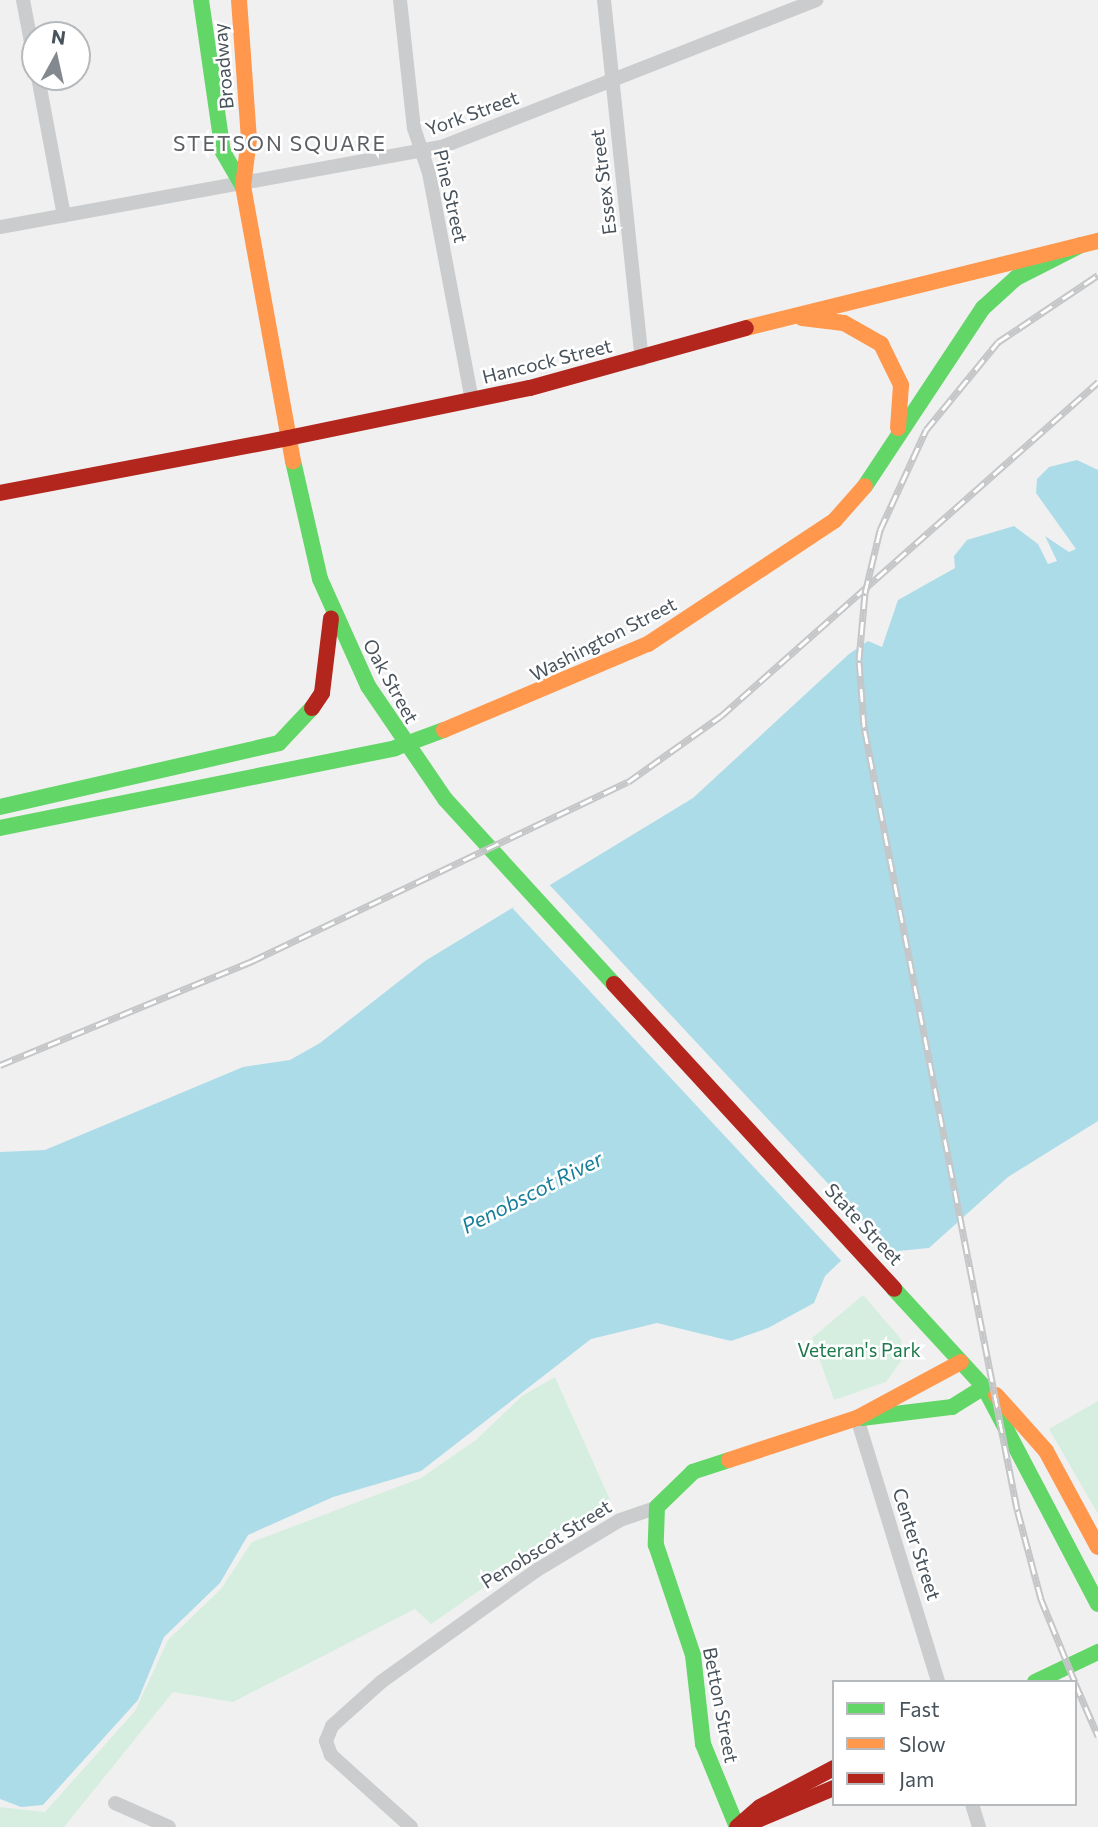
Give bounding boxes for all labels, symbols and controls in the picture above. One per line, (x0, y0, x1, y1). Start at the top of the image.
north arrow (21, 21, 91, 91)
street label: Broadway (208, 22, 238, 110)
text: N (50, 24, 67, 49)
street label: York Street (422, 86, 522, 140)
street label: Essex Street (585, 128, 621, 236)
district label: STETSON SQUARE (175, 130, 385, 156)
street label: Pine Street (429, 147, 473, 245)
street label: Hancock Street (480, 334, 614, 388)
street label: Washington Street (526, 592, 680, 686)
street label: Oak Street (358, 635, 424, 727)
water label: Penobscot River (457, 1146, 607, 1238)
street label: State Street (820, 1178, 908, 1270)
park label: Veteran's Park (797, 1339, 921, 1361)
street label: Center Street (888, 1485, 946, 1603)
street label: Penobscot Street (477, 1495, 615, 1593)
street label: Betton Street (699, 1645, 743, 1765)
legend (832, 1680, 1077, 1806)
text: Fast (899, 1696, 940, 1721)
text: Slow (899, 1731, 946, 1756)
text: Jam (899, 1766, 934, 1791)

